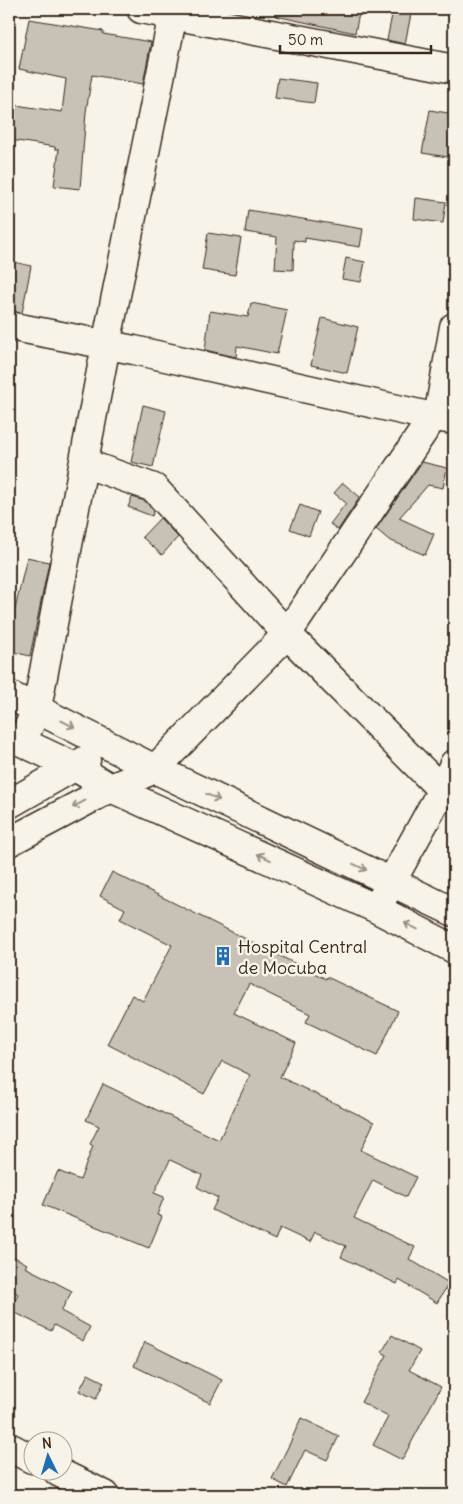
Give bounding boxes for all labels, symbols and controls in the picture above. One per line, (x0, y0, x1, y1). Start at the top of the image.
scale bar (280, 22, 432, 54)
text: 50 m (288, 30, 323, 49)
one-way arrow (60, 720, 75, 729)
one-way arrow (205, 793, 220, 802)
one-way arrow (73, 800, 87, 810)
one-way arrow (257, 852, 272, 862)
one-way arrow (352, 862, 367, 872)
one-way arrow (404, 921, 419, 930)
place label: Hospital Central de Mocuba (238, 935, 367, 979)
building icon: Hospital Central de Mocuba (212, 945, 234, 967)
north arrow (22, 1432, 72, 1482)
text: N (41, 1434, 52, 1452)

